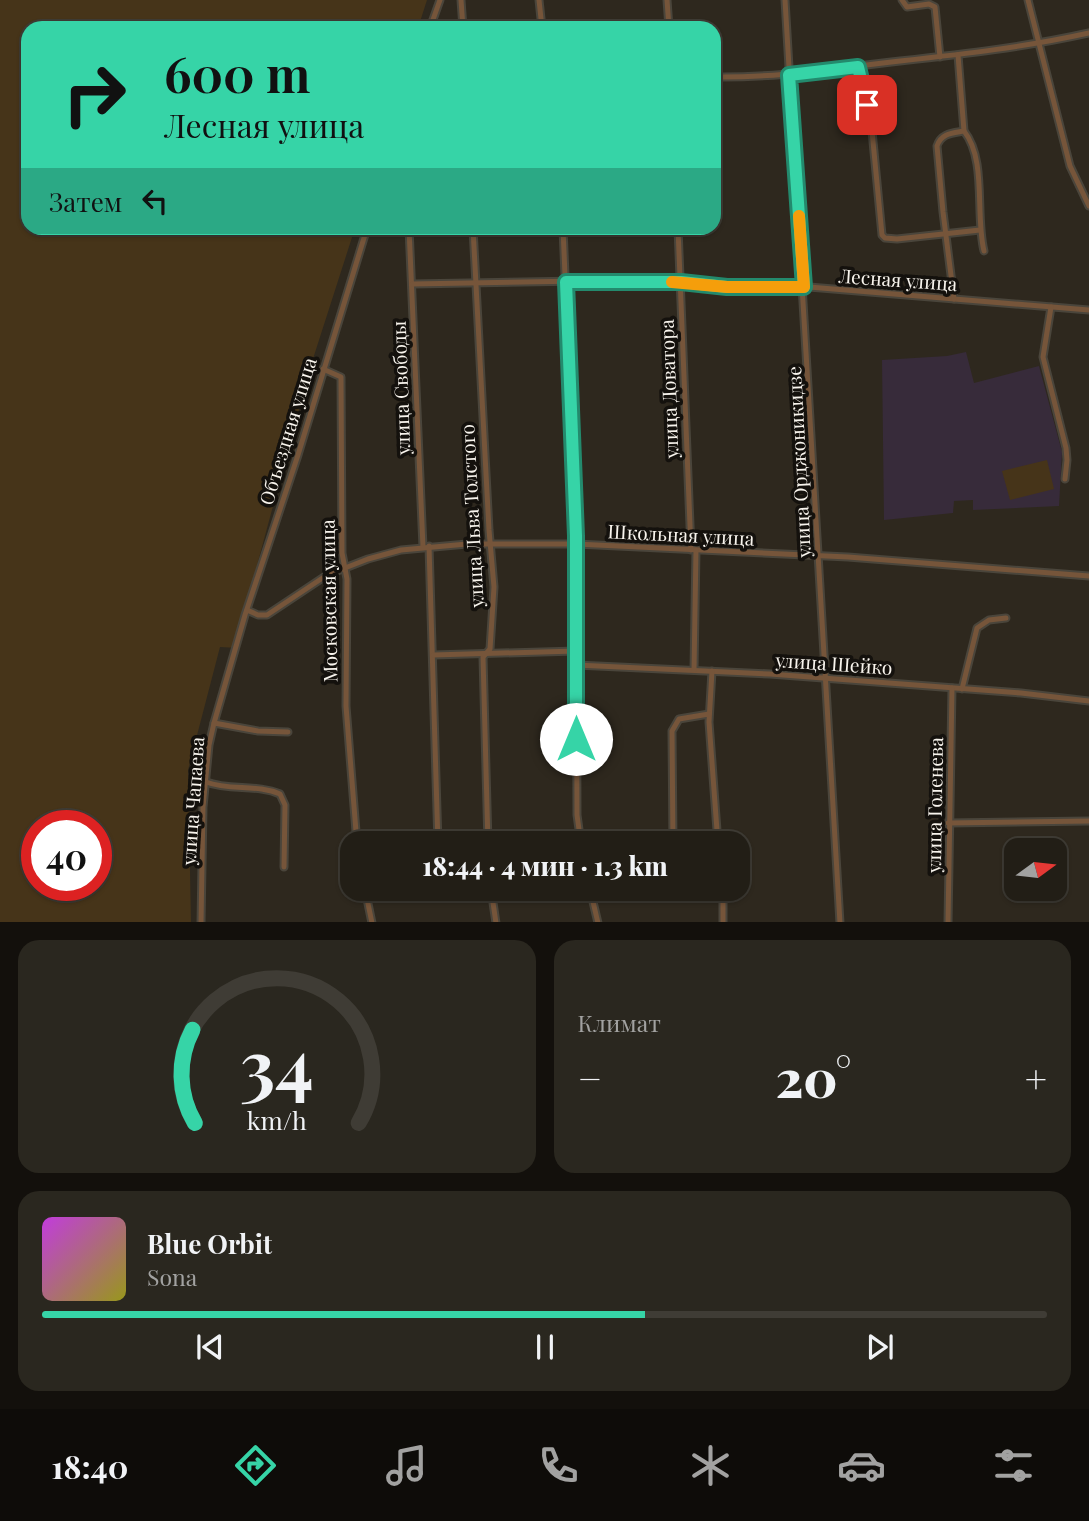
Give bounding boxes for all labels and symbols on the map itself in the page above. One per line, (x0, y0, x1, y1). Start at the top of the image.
pin (837, 75, 897, 135)
street label: Лесная улица (837, 262, 959, 296)
street label: улица Доватора (653, 318, 683, 460)
street label: улица Свободы (385, 320, 415, 457)
street label: Объездная улица (252, 353, 322, 508)
street label: улица Орджоникидзе (780, 366, 816, 559)
street label: улица Льва Толстого (453, 424, 489, 609)
street label: Школьная улица (607, 517, 755, 551)
street label: Московская улица (314, 519, 342, 683)
street label: улица Шейко (774, 646, 893, 680)
position arrow (539, 702, 613, 776)
street label: улица Чапаева (174, 735, 209, 867)
street label: улица Голенева (920, 736, 948, 874)
speed limit sign: 40 (21, 810, 112, 901)
north arrow (1004, 838, 1068, 901)

